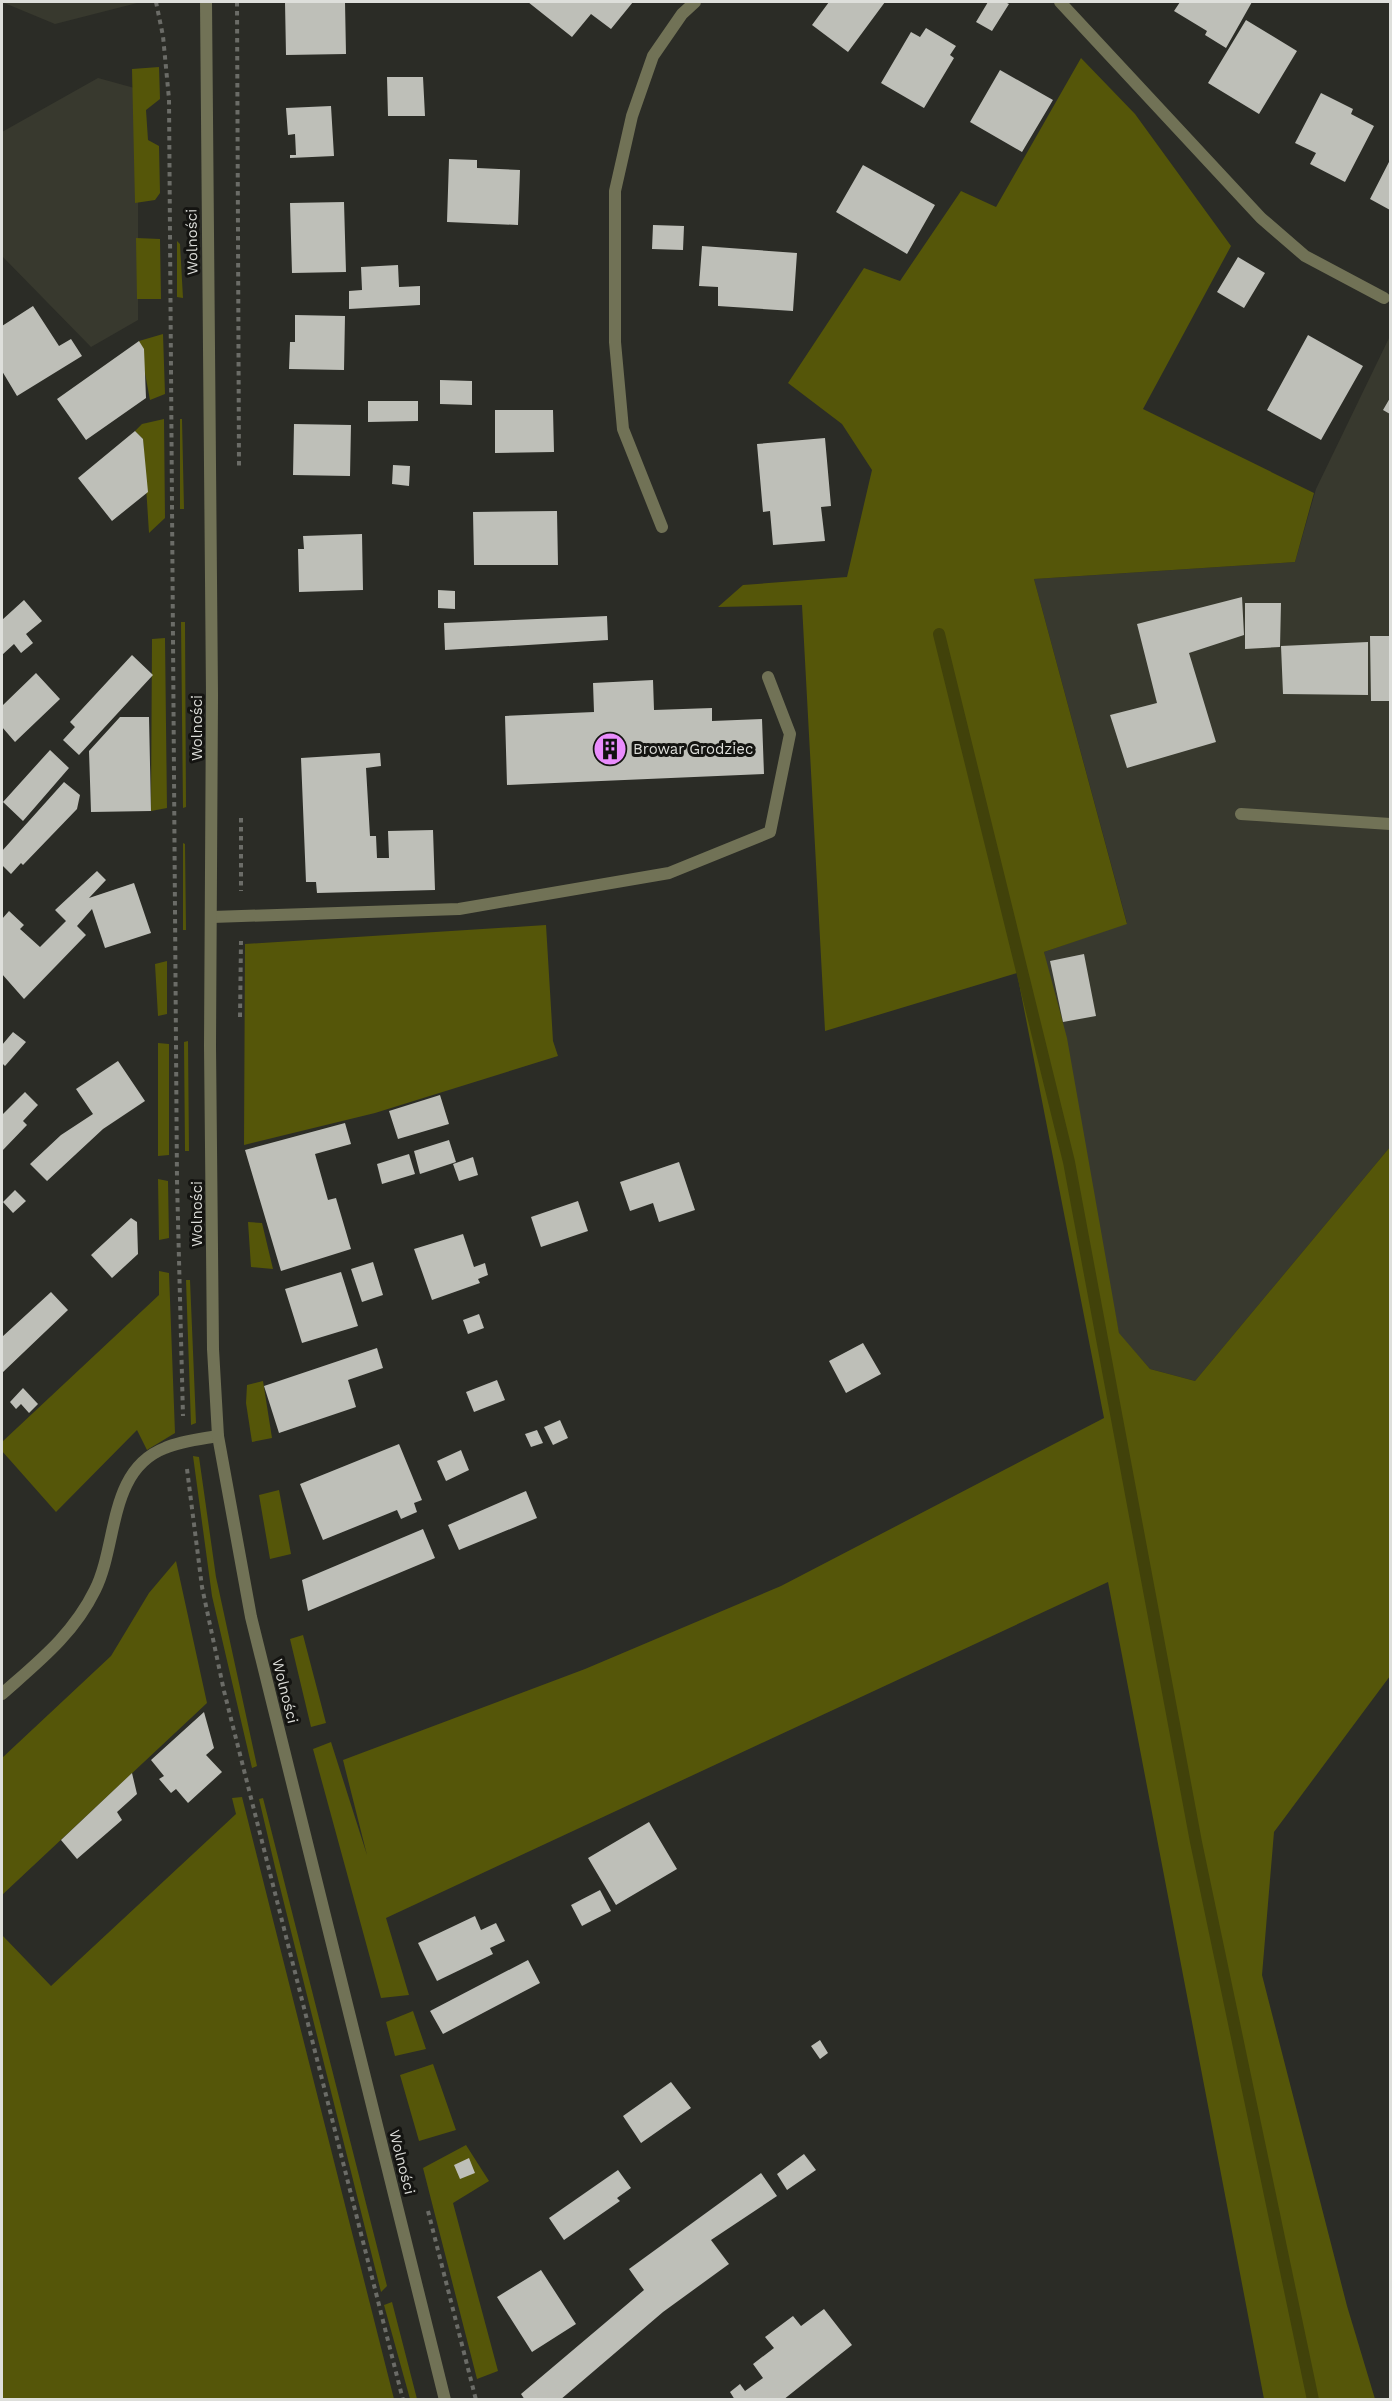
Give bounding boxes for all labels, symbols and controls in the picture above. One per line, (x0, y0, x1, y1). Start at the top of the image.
street label: Wolności (182, 209, 202, 275)
street label: Wolności (188, 695, 206, 761)
building icon: Browar Grodziec (592, 731, 628, 767)
place label: Browar Grodziec (633, 740, 753, 758)
street label: Wolności (188, 1181, 206, 1247)
street label: Wolności (268, 1657, 302, 1725)
street label: Wolności (385, 2128, 419, 2196)

